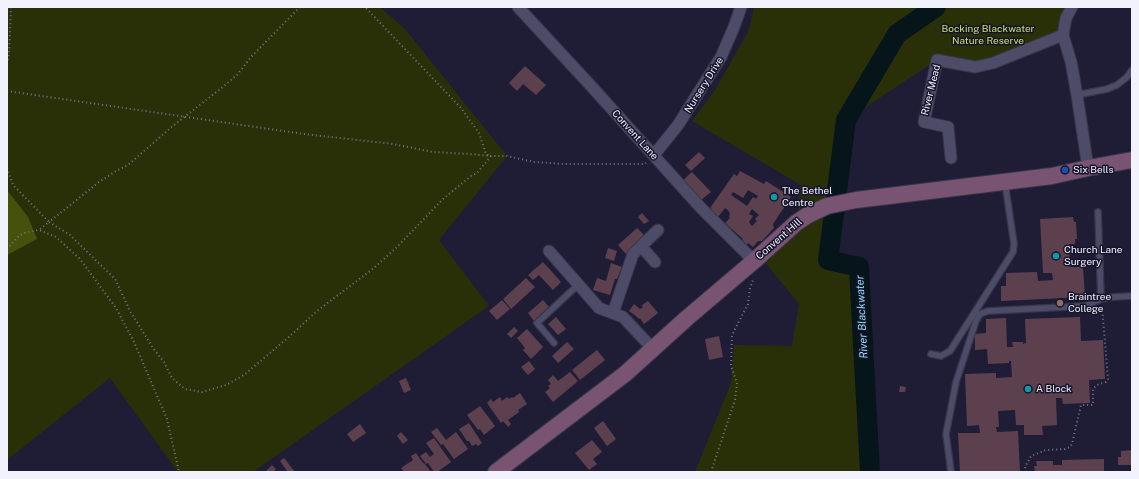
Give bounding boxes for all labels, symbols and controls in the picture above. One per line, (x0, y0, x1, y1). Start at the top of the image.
park label: Bocking Blackwater Nature Reserve (941, 23, 1035, 46)
street label: Nursery Drive (682, 55, 726, 115)
street label: River Mead (919, 63, 943, 117)
street label: Convent Lane (609, 108, 661, 162)
place label: Six Bells (1073, 164, 1113, 176)
marker: Six Bells (1060, 165, 1070, 175)
place label: The Bethel Centre (782, 185, 832, 208)
marker: The Bethel Centre (769, 192, 779, 202)
street label: Convent Hill (754, 216, 804, 262)
place label: Church Lane Surgery (1064, 244, 1122, 268)
marker: Church Lane Surgery (1051, 251, 1061, 261)
water label: River Blackwater (853, 275, 871, 359)
place label: Braintree College (1068, 291, 1111, 314)
marker: Braintree College (1055, 298, 1065, 308)
place label: A Block (1036, 383, 1072, 395)
marker: A Block (1023, 384, 1033, 394)

